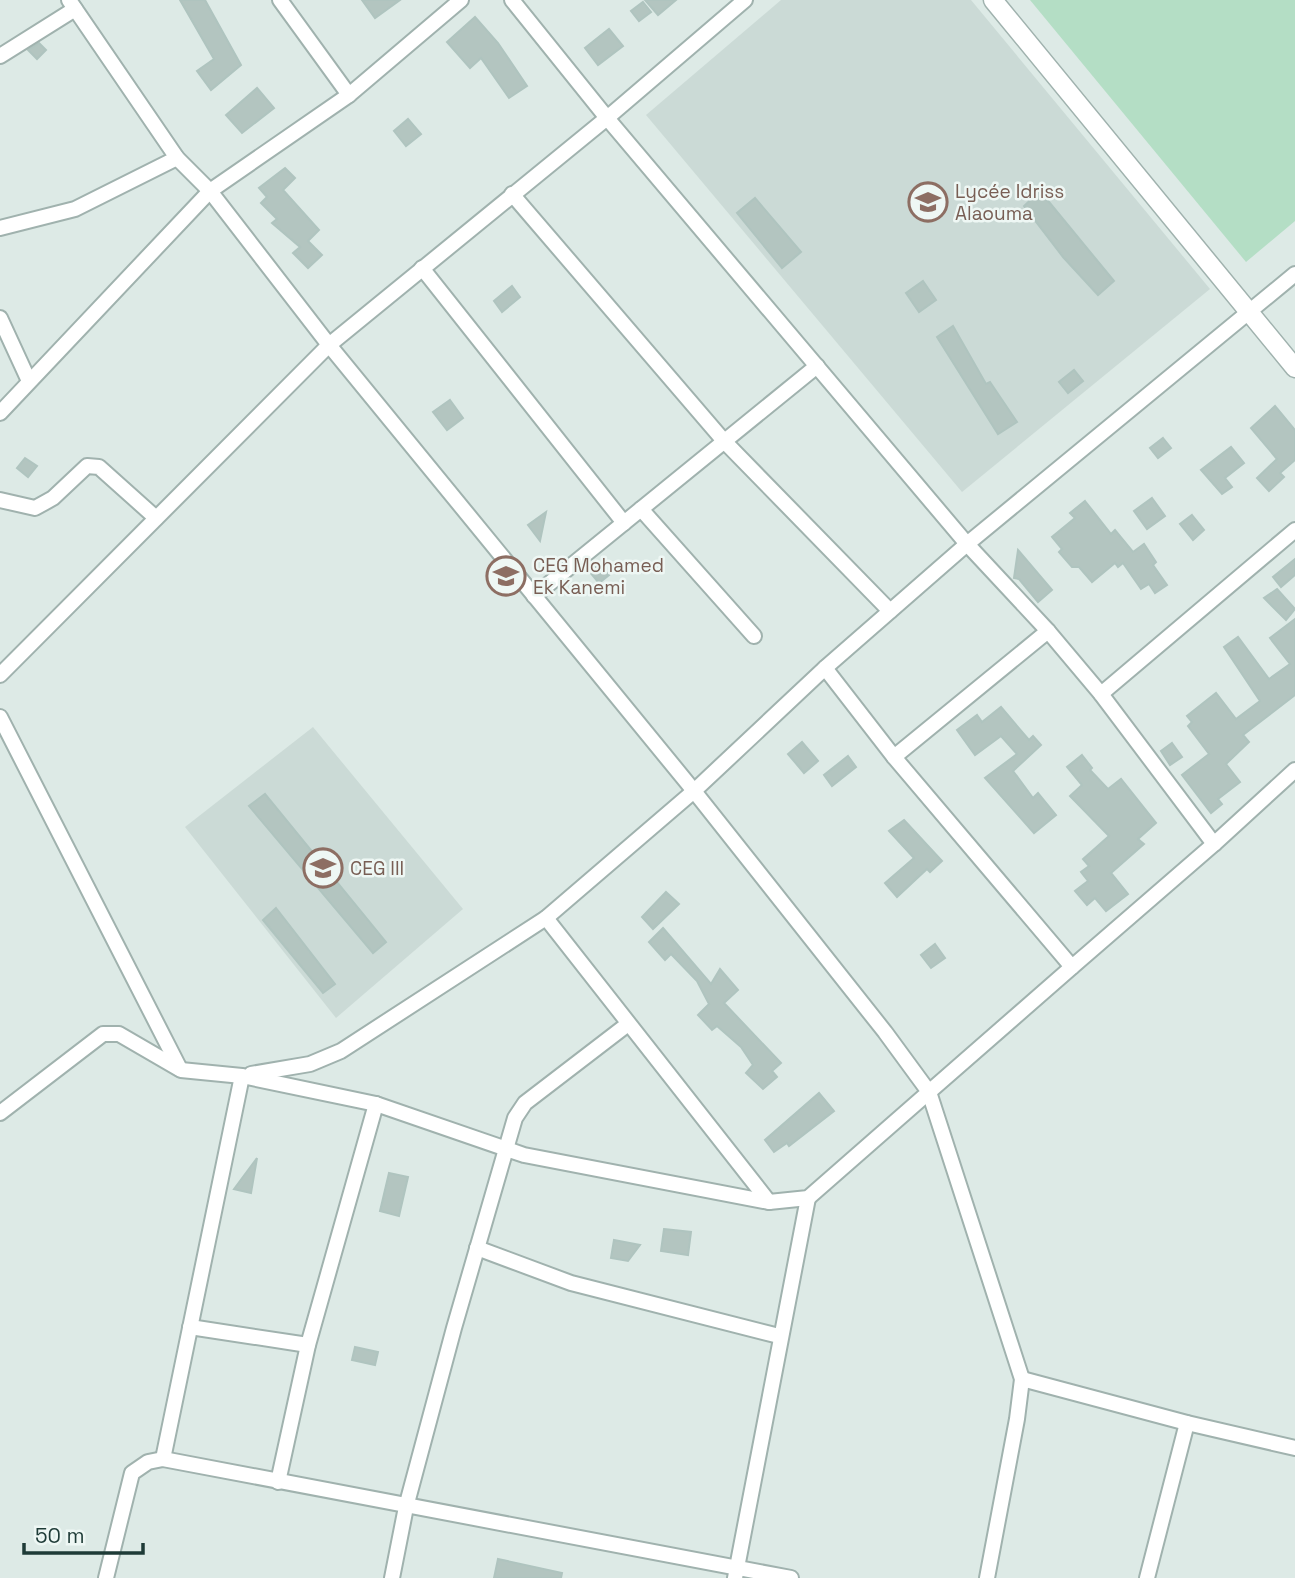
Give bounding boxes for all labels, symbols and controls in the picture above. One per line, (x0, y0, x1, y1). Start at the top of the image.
place label: Lycée Idriss Alaouma (955, 179, 1064, 226)
school or university icon: Lycée Idriss Alaouma (907, 181, 949, 223)
place label: CEG Mohamed Ek Kanemi (533, 553, 664, 600)
school or university icon: CEG Mohamed Ek Kanemi (485, 555, 527, 597)
school or university icon: CEG III (302, 847, 344, 889)
place label: CEG III (350, 856, 404, 881)
scale bar (24, 1512, 144, 1556)
text: 50 m (35, 1522, 85, 1549)

